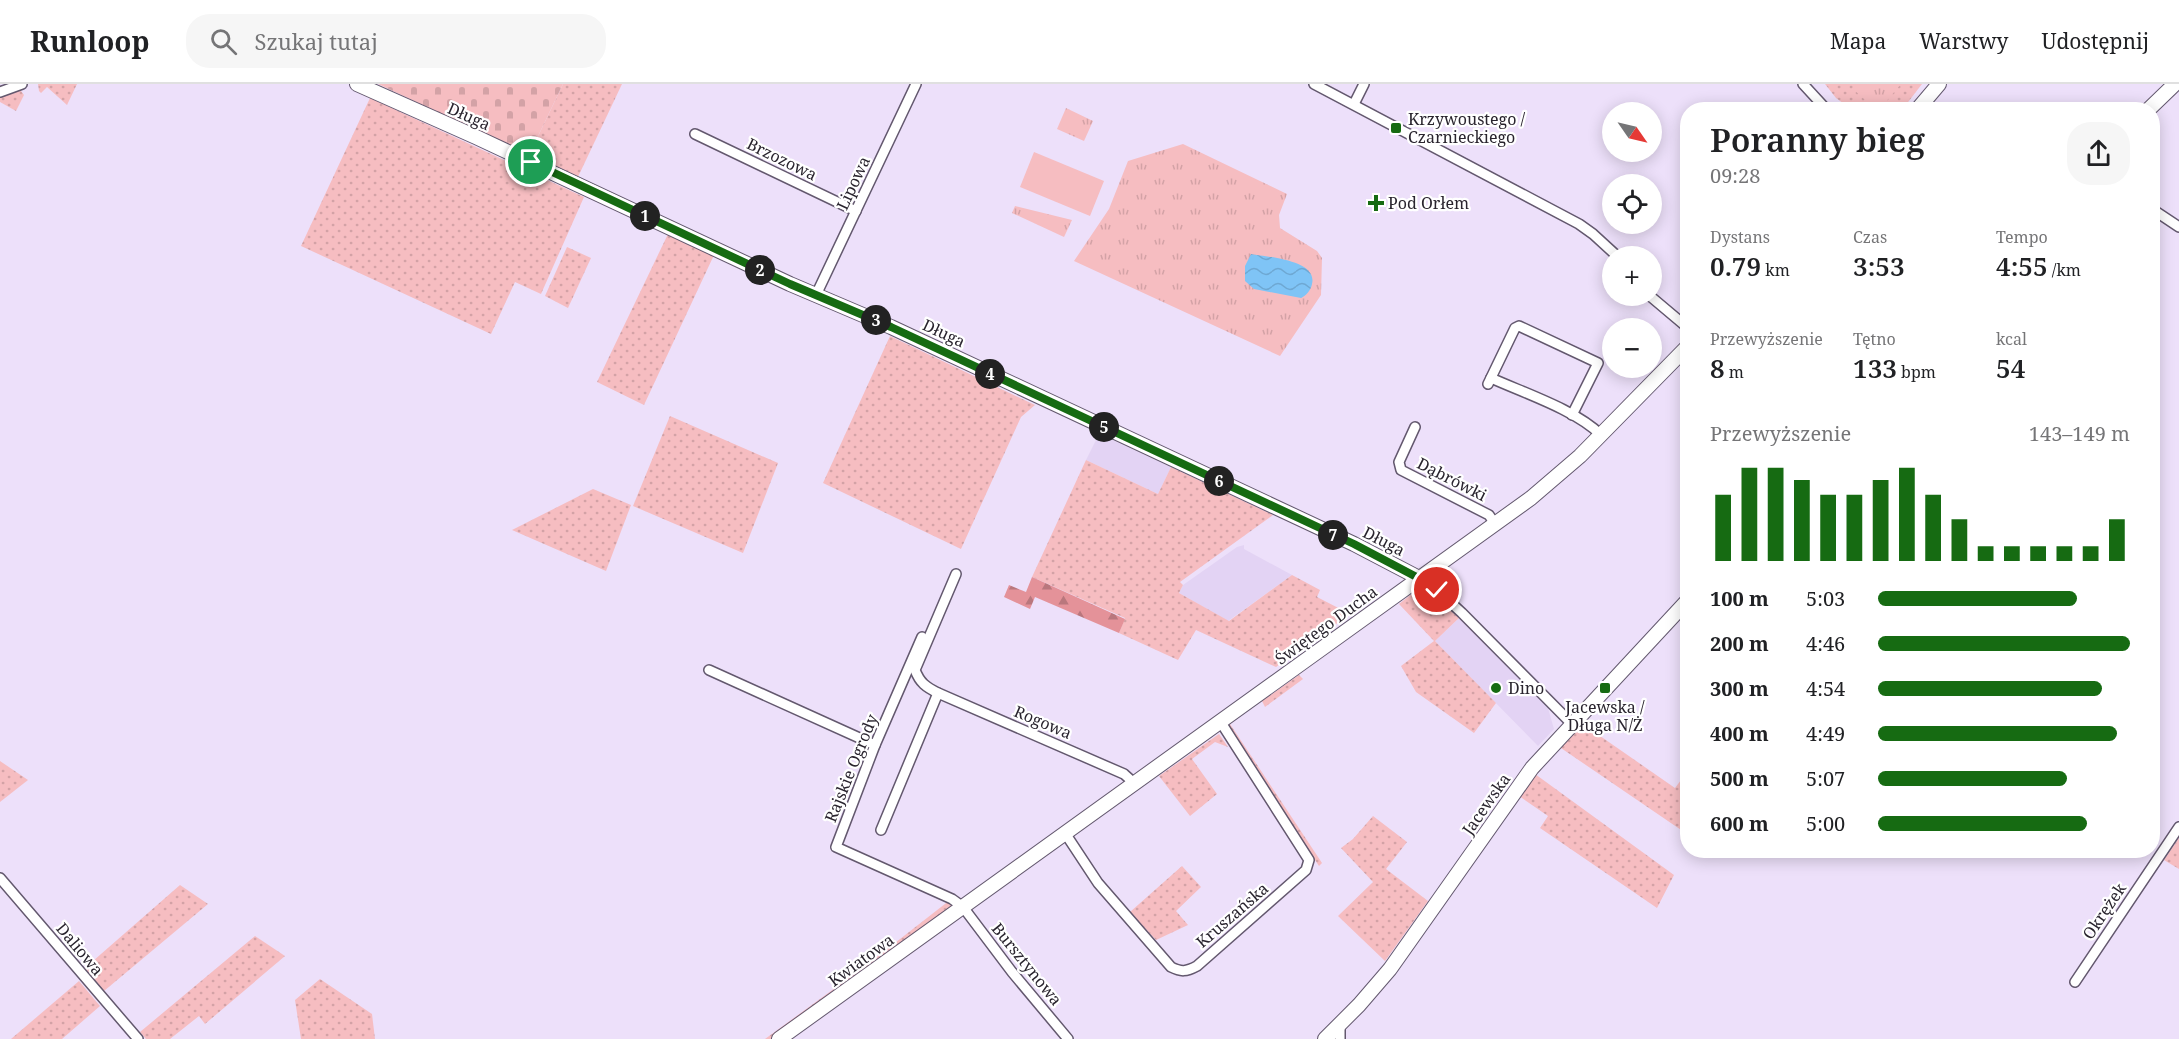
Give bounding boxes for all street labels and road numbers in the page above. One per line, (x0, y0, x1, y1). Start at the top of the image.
street label: Długa (444, 97, 494, 135)
street label: Brzozowa (743, 133, 821, 185)
street label: Lipowa (831, 153, 875, 213)
street label: Długa (919, 314, 969, 352)
street label: Dąbrówki (1413, 452, 1491, 506)
street label: Długa (1359, 521, 1409, 561)
street label: Świętego Ducha (1271, 581, 1381, 669)
street label: Rogowa (1011, 700, 1075, 744)
street label: Rajskie Ogrody (819, 710, 883, 825)
street label: Jacewska (1456, 769, 1515, 840)
street label: Kruszańska (1191, 877, 1273, 953)
street label: Okrężek (2077, 878, 2131, 943)
street label: Daliowa (51, 918, 109, 980)
street label: Bursztynowa (987, 918, 1067, 1010)
street label: Kwiatowa (824, 929, 898, 991)

